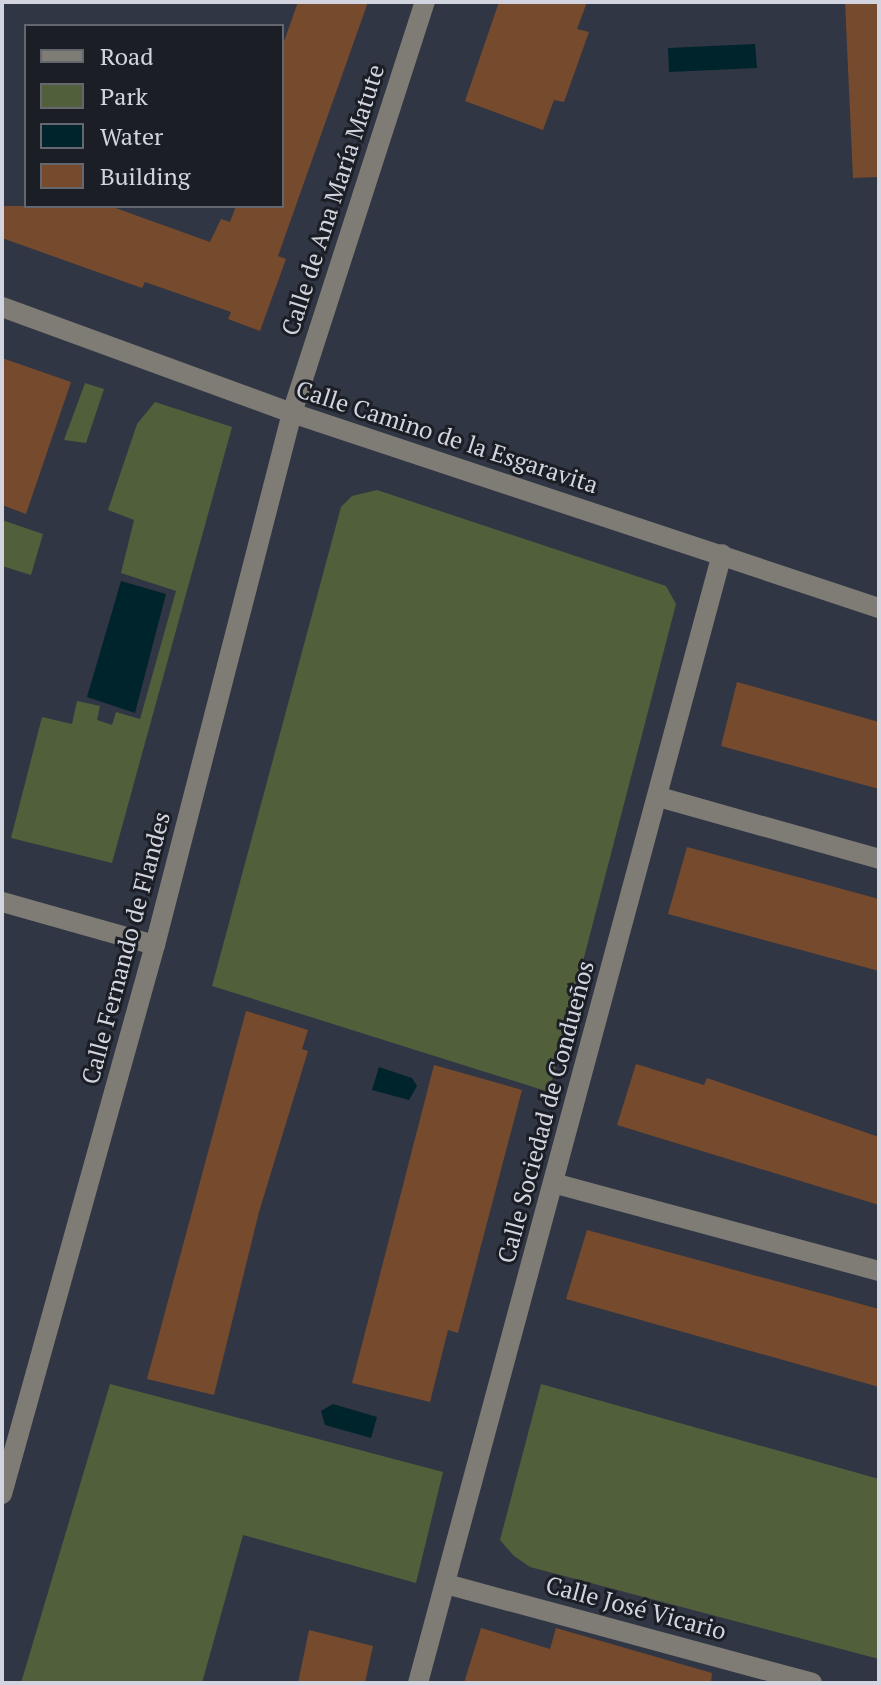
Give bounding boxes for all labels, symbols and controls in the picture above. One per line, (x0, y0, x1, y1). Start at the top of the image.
legend (24, 24, 284, 208)
text: Road (100, 40, 154, 72)
street label: Calle de Ana María Matute (275, 61, 391, 339)
text: Park (100, 80, 148, 112)
text: Water (100, 120, 163, 152)
text: Building (100, 160, 190, 192)
street label: Calle Camino de la Esgaravita (292, 374, 602, 500)
street label: Calle Fernando de Flandes (76, 809, 176, 1087)
street label: Calle Sociedad de Condueños (492, 958, 600, 1266)
street label: Calle José Vicario (542, 1570, 730, 1646)

